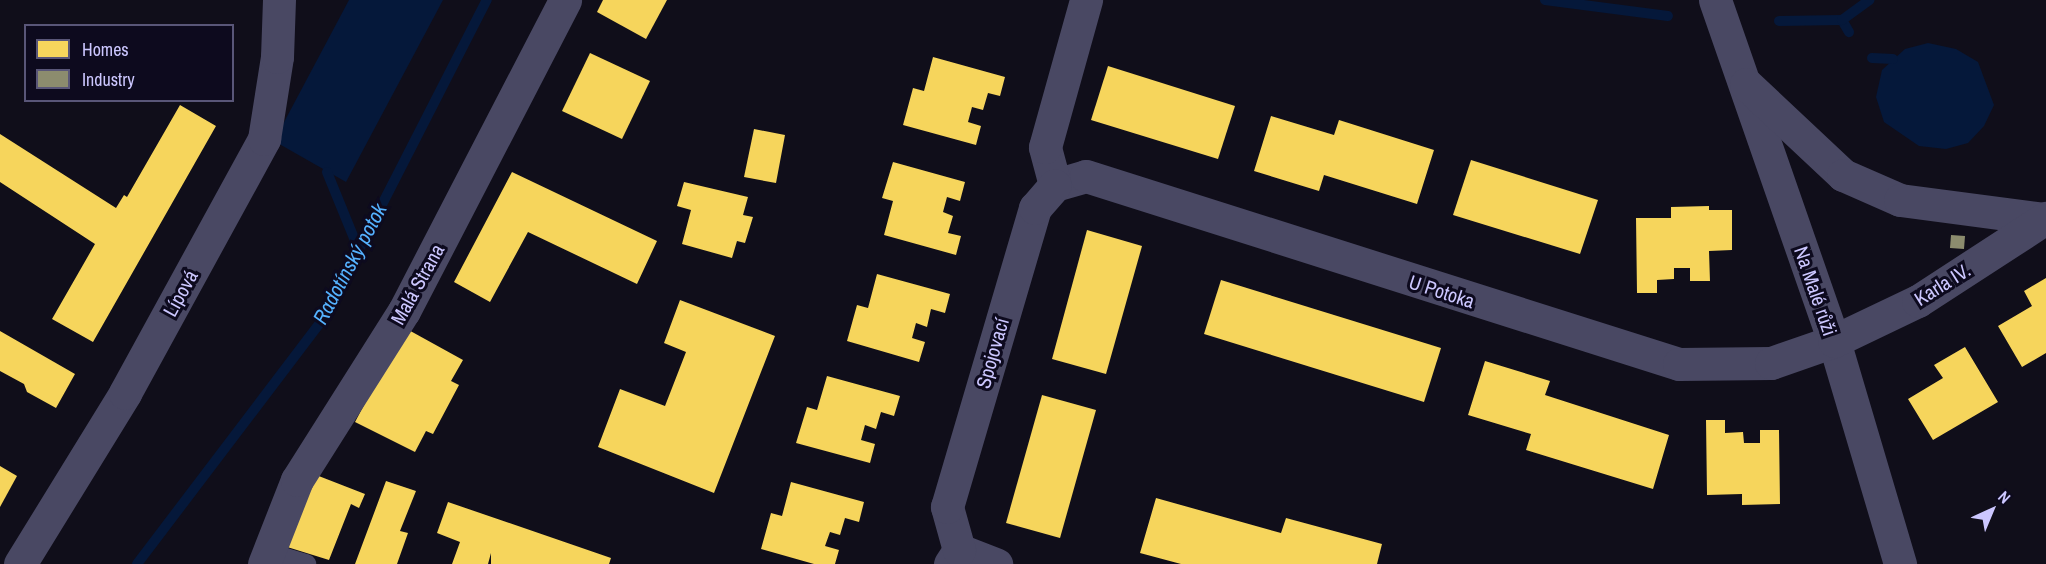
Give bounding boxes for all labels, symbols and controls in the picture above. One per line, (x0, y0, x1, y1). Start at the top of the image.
legend (24, 24, 234, 102)
text: Homes (82, 37, 129, 62)
text: Industry (82, 67, 135, 92)
water label: Radotínský potok (308, 199, 392, 329)
street label: Malá Strana (385, 240, 449, 328)
street label: Na Malé růži (1790, 243, 1842, 339)
street label: Karla IV. (1910, 258, 1974, 310)
street label: Lípová (158, 266, 202, 320)
street label: U Potoka (1406, 269, 1478, 313)
street label: Spojovací (971, 315, 1013, 391)
north arrow (1962, 480, 2022, 540)
text: N (1993, 486, 2016, 508)

